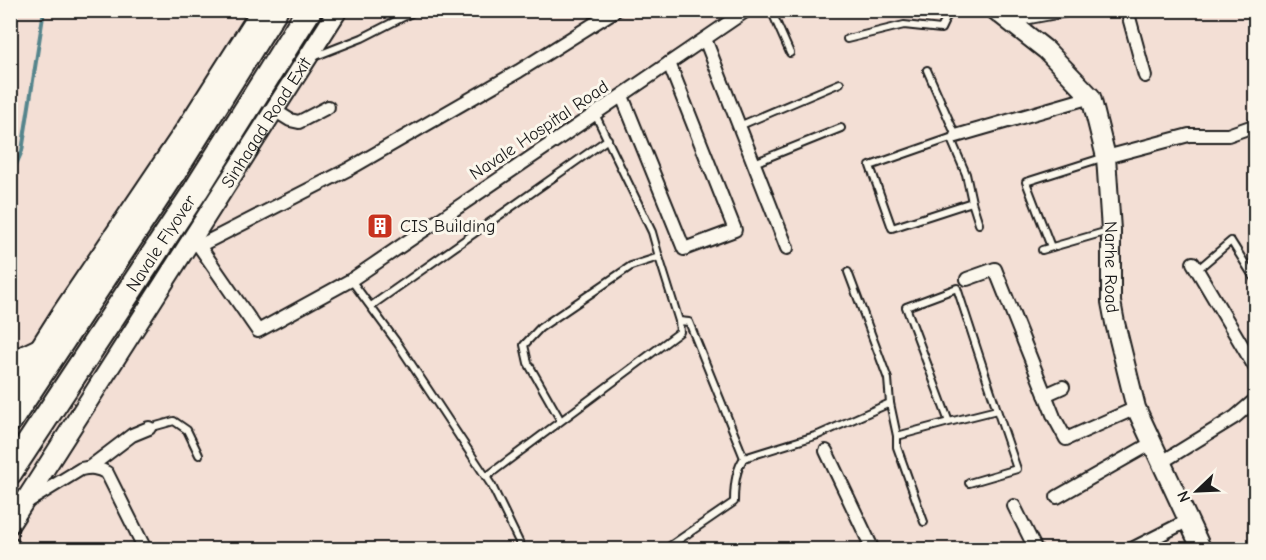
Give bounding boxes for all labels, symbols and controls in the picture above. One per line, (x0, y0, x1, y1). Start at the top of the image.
street label: Sinhagad Road Exit (217, 53, 316, 192)
street label: Navale Hospital Road (466, 76, 613, 185)
street label: Navale Flyover (122, 191, 201, 296)
building icon: CIS Building (365, 211, 395, 241)
place label: CIS Building (400, 216, 496, 237)
street label: Narhe Road (1099, 220, 1123, 315)
north arrow (1167, 461, 1227, 521)
text: N (1174, 488, 1194, 505)

